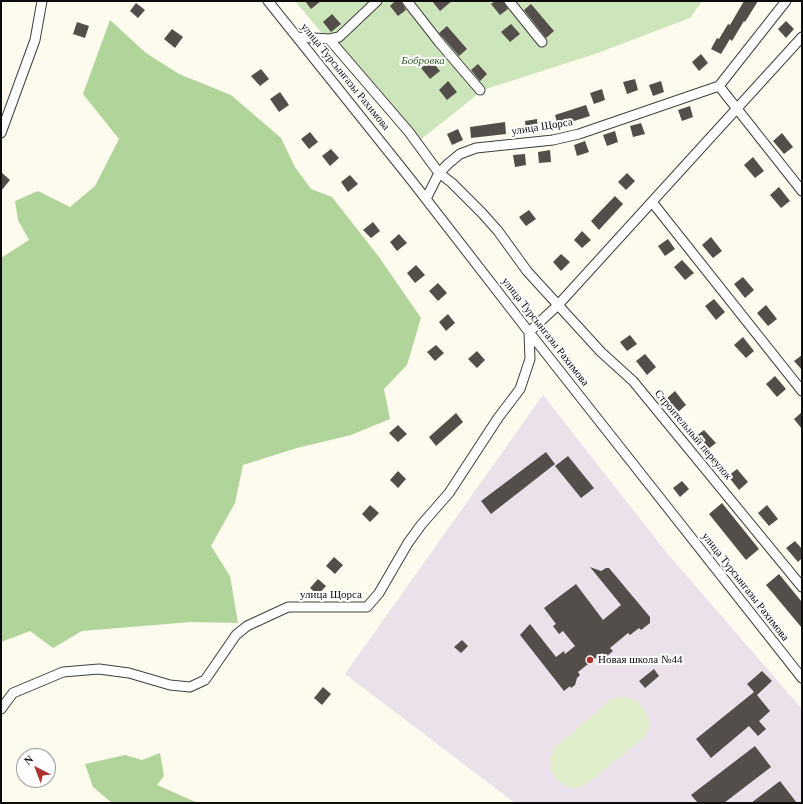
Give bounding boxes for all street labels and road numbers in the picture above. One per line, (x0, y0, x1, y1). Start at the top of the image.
street label: улица Турсынгазы Рахимова (298, 21, 392, 133)
street label: улица Щорса (510, 116, 574, 138)
street label: улица Турсынгазы Рахимова (499, 275, 591, 389)
street label: Строительный переулок (652, 387, 734, 483)
street label: улица Турсынгазы Рахимова (699, 530, 791, 644)
street label: улица Щорса (300, 588, 362, 602)

